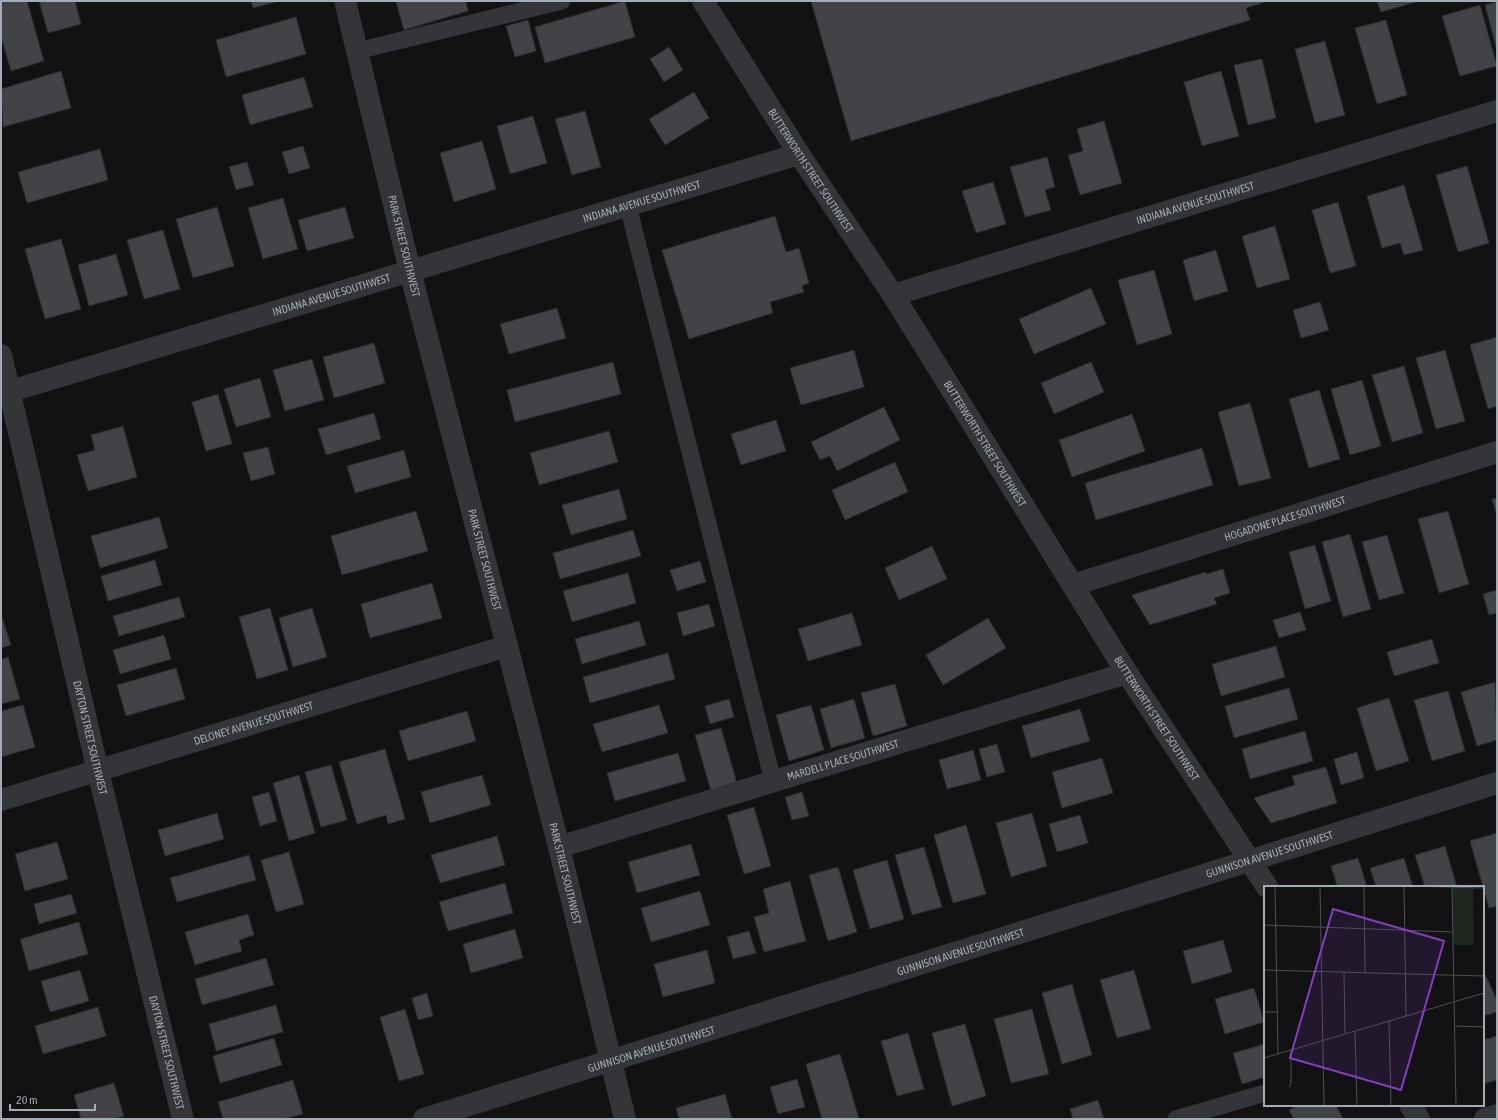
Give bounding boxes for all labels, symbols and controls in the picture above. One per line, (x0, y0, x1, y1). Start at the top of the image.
street label: BUTTERWORTH STREET SOUTHWEST (766, 106, 856, 235)
street label: INDIANA AVENUE SOUTHWEST (581, 178, 702, 225)
street label: INDIANA AVENUE SOUTHWEST (1135, 179, 1256, 227)
street label: PARK STREET SOUTHWEST (386, 194, 422, 298)
street label: INDIANA AVENUE SOUTHWEST (271, 271, 392, 318)
street label: BUTTERWORTH STREET SOUTHWEST (942, 379, 1029, 509)
street label: HOGADONE PLACE SOUTHWEST (1223, 494, 1347, 543)
street label: PARK STREET SOUTHWEST (466, 508, 504, 612)
street label: BUTTERWORTH STREET SOUTHWEST (1112, 654, 1202, 783)
street label: DAYTON STREET SOUTHWEST (71, 680, 110, 796)
street label: DELONEY AVENUE SOUTHWEST (192, 699, 315, 747)
street label: MARDELL PLACE SOUTHWEST (786, 737, 900, 783)
street label: PARK STREET SOUTHWEST (547, 821, 584, 926)
street label: GUNNISON AVENUE SOUTHWEST (1204, 829, 1335, 880)
inset map (1264, 886, 1484, 1106)
street label: GUNNISON AVENUE SOUTHWEST (896, 926, 1026, 978)
street label: DAYTON STREET SOUTHWEST (147, 994, 186, 1111)
street label: GUNNISON AVENUE SOUTHWEST (586, 1023, 717, 1074)
scale bar (10, 1086, 95, 1112)
text: 20 m (16, 1093, 38, 1107)

